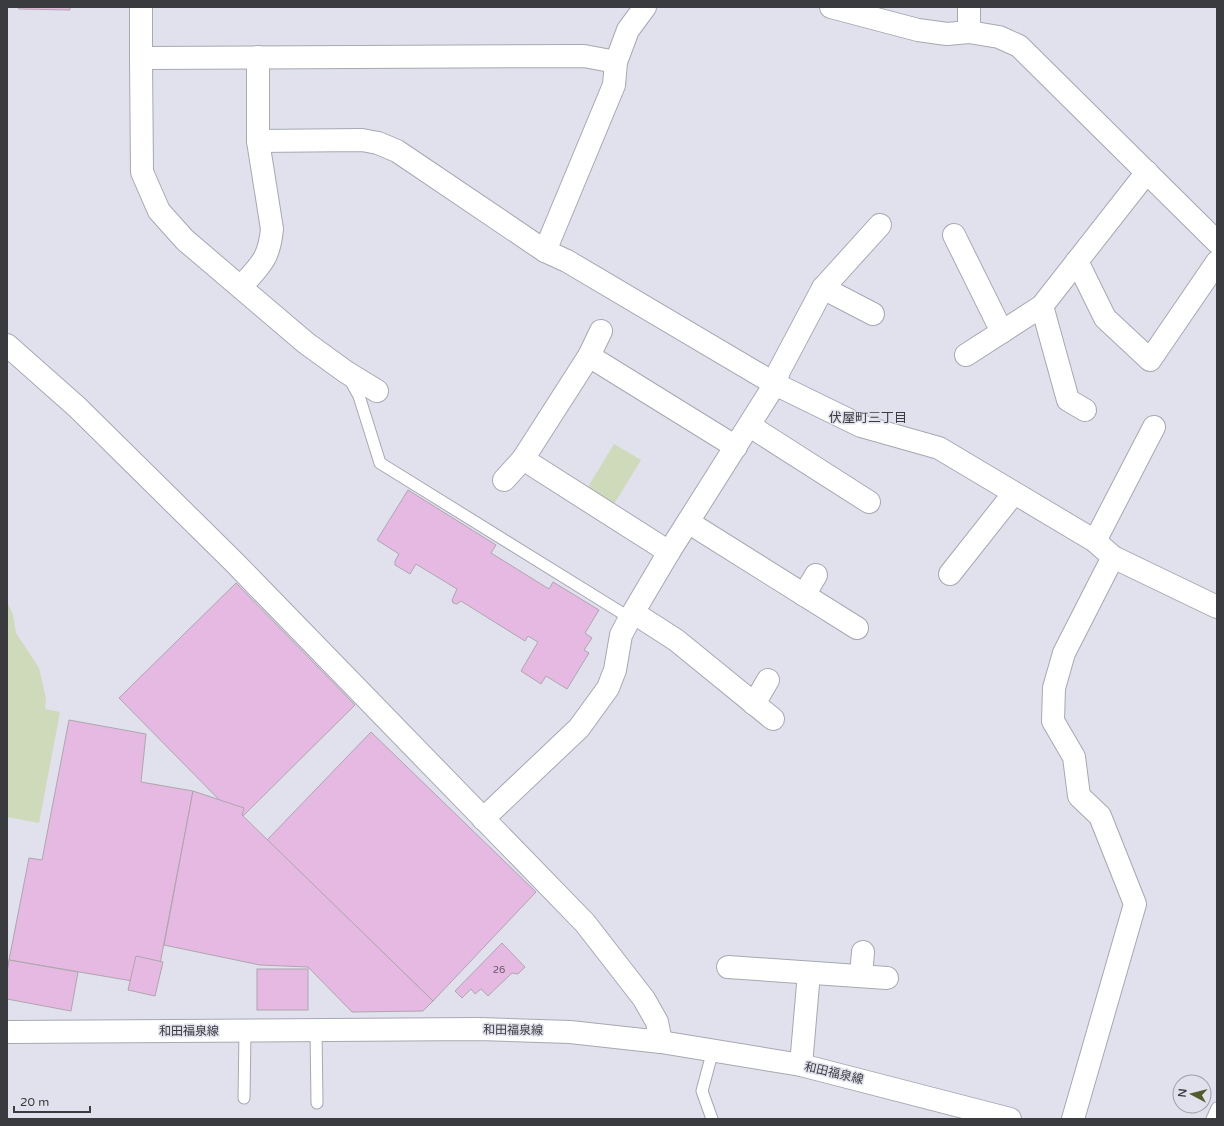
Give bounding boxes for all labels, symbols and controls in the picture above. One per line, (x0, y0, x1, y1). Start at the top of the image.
district label: 伏屋町三丁目 (829, 410, 907, 426)
house number: 26 (493, 964, 505, 976)
street label: 和田福泉線 (483, 1022, 543, 1038)
street label: 和田福泉線 (159, 1024, 219, 1038)
street label: 和田福泉線 (803, 1059, 865, 1087)
north arrow (1172, 1074, 1212, 1114)
scale bar (14, 1088, 90, 1114)
text: N (1176, 1088, 1190, 1098)
text: 20 m (20, 1095, 49, 1109)

